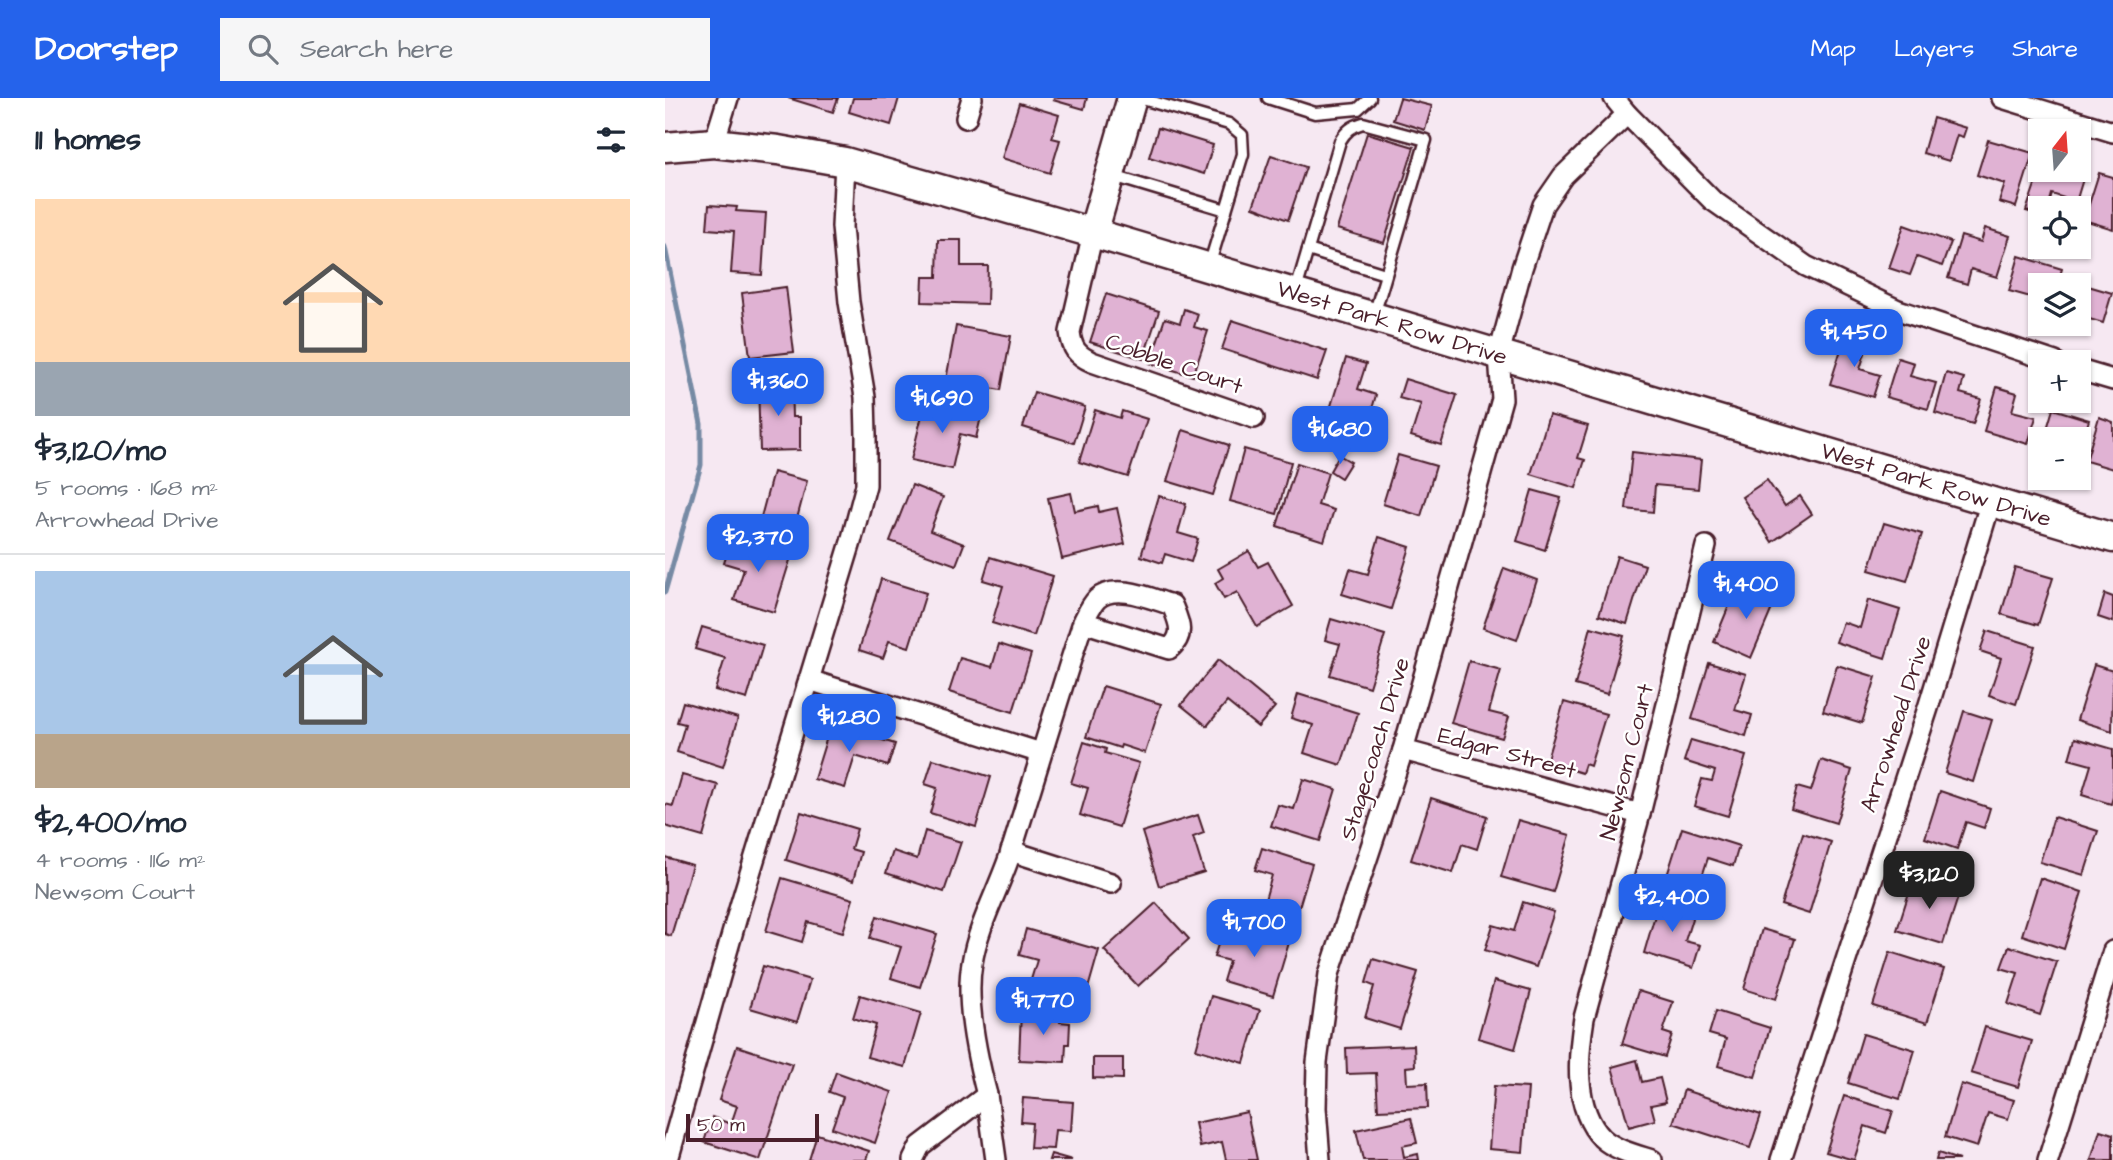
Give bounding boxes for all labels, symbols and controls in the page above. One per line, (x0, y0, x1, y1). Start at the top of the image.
search box (220, 18, 710, 81)
text: Doorstep (35, 26, 178, 72)
icon: search (244, 30, 282, 68)
text: Search here (300, 31, 453, 67)
text: Map (1811, 32, 1856, 66)
text: Layers (1894, 32, 1974, 66)
text: Share (2012, 32, 2078, 66)
text: 11 homes (35, 119, 141, 161)
north arrow (2028, 119, 2091, 182)
map controls (2028, 119, 2091, 490)
icon: filters (592, 121, 630, 159)
button: locate (2028, 196, 2091, 259)
icon: home (270, 245, 396, 371)
street label: West Park Row Drive (1273, 273, 1511, 373)
button: layers (2028, 273, 2091, 336)
pin: $1,450 (1797, 310, 1911, 369)
text: $1,450 (1821, 316, 1887, 348)
street label: Cobble Court (1101, 326, 1248, 403)
button: + (2028, 350, 2091, 413)
pin: $1,360 (721, 358, 835, 418)
text: $1,360 (748, 365, 808, 397)
pin: $1,690 (885, 376, 999, 435)
text: $1,690 (911, 382, 973, 414)
pin: $1,680 (1283, 406, 1397, 466)
text: $1,680 (1308, 413, 1372, 445)
button: − (2028, 427, 2091, 490)
text: $3,120/mo (35, 430, 166, 472)
street label: West Park Row Drive (1817, 435, 2055, 535)
text: 5 rooms · 168 m² (35, 472, 218, 504)
text: Arrowhead Drive (35, 504, 219, 536)
pin: $2,370 (701, 514, 815, 574)
text: $2,370 (723, 521, 793, 553)
pin: $1,400 (1689, 561, 1803, 621)
text: $1,400 (1714, 568, 1778, 600)
icon: home (270, 617, 396, 743)
street label: Arrowhead Drive (1852, 632, 1940, 816)
street label: Stagecoach Drive (1332, 654, 1419, 845)
street label: Newsom Court (1592, 680, 1662, 843)
pin: $1,280 (792, 694, 906, 754)
text: $1,280 (818, 701, 880, 733)
street label: Edgar Street (1434, 719, 1580, 788)
text: $2,400/mo (35, 802, 186, 844)
text: 4 rooms · 116 m² (35, 844, 206, 876)
pin: $3,120 (1872, 852, 1986, 911)
text: $3,120 (1899, 858, 1959, 890)
pin: $2,400 (1615, 874, 1729, 934)
text: Newsom Court (35, 876, 195, 908)
text: $2,400 (1635, 881, 1709, 913)
pin: $1,700 (1197, 900, 1311, 959)
text: $1,700 (1222, 906, 1286, 938)
pin: $1,770 (986, 978, 1100, 1037)
text: $1,770 (1012, 984, 1074, 1016)
scale bar (686, 1111, 819, 1143)
text: 50 m (697, 1112, 745, 1139)

